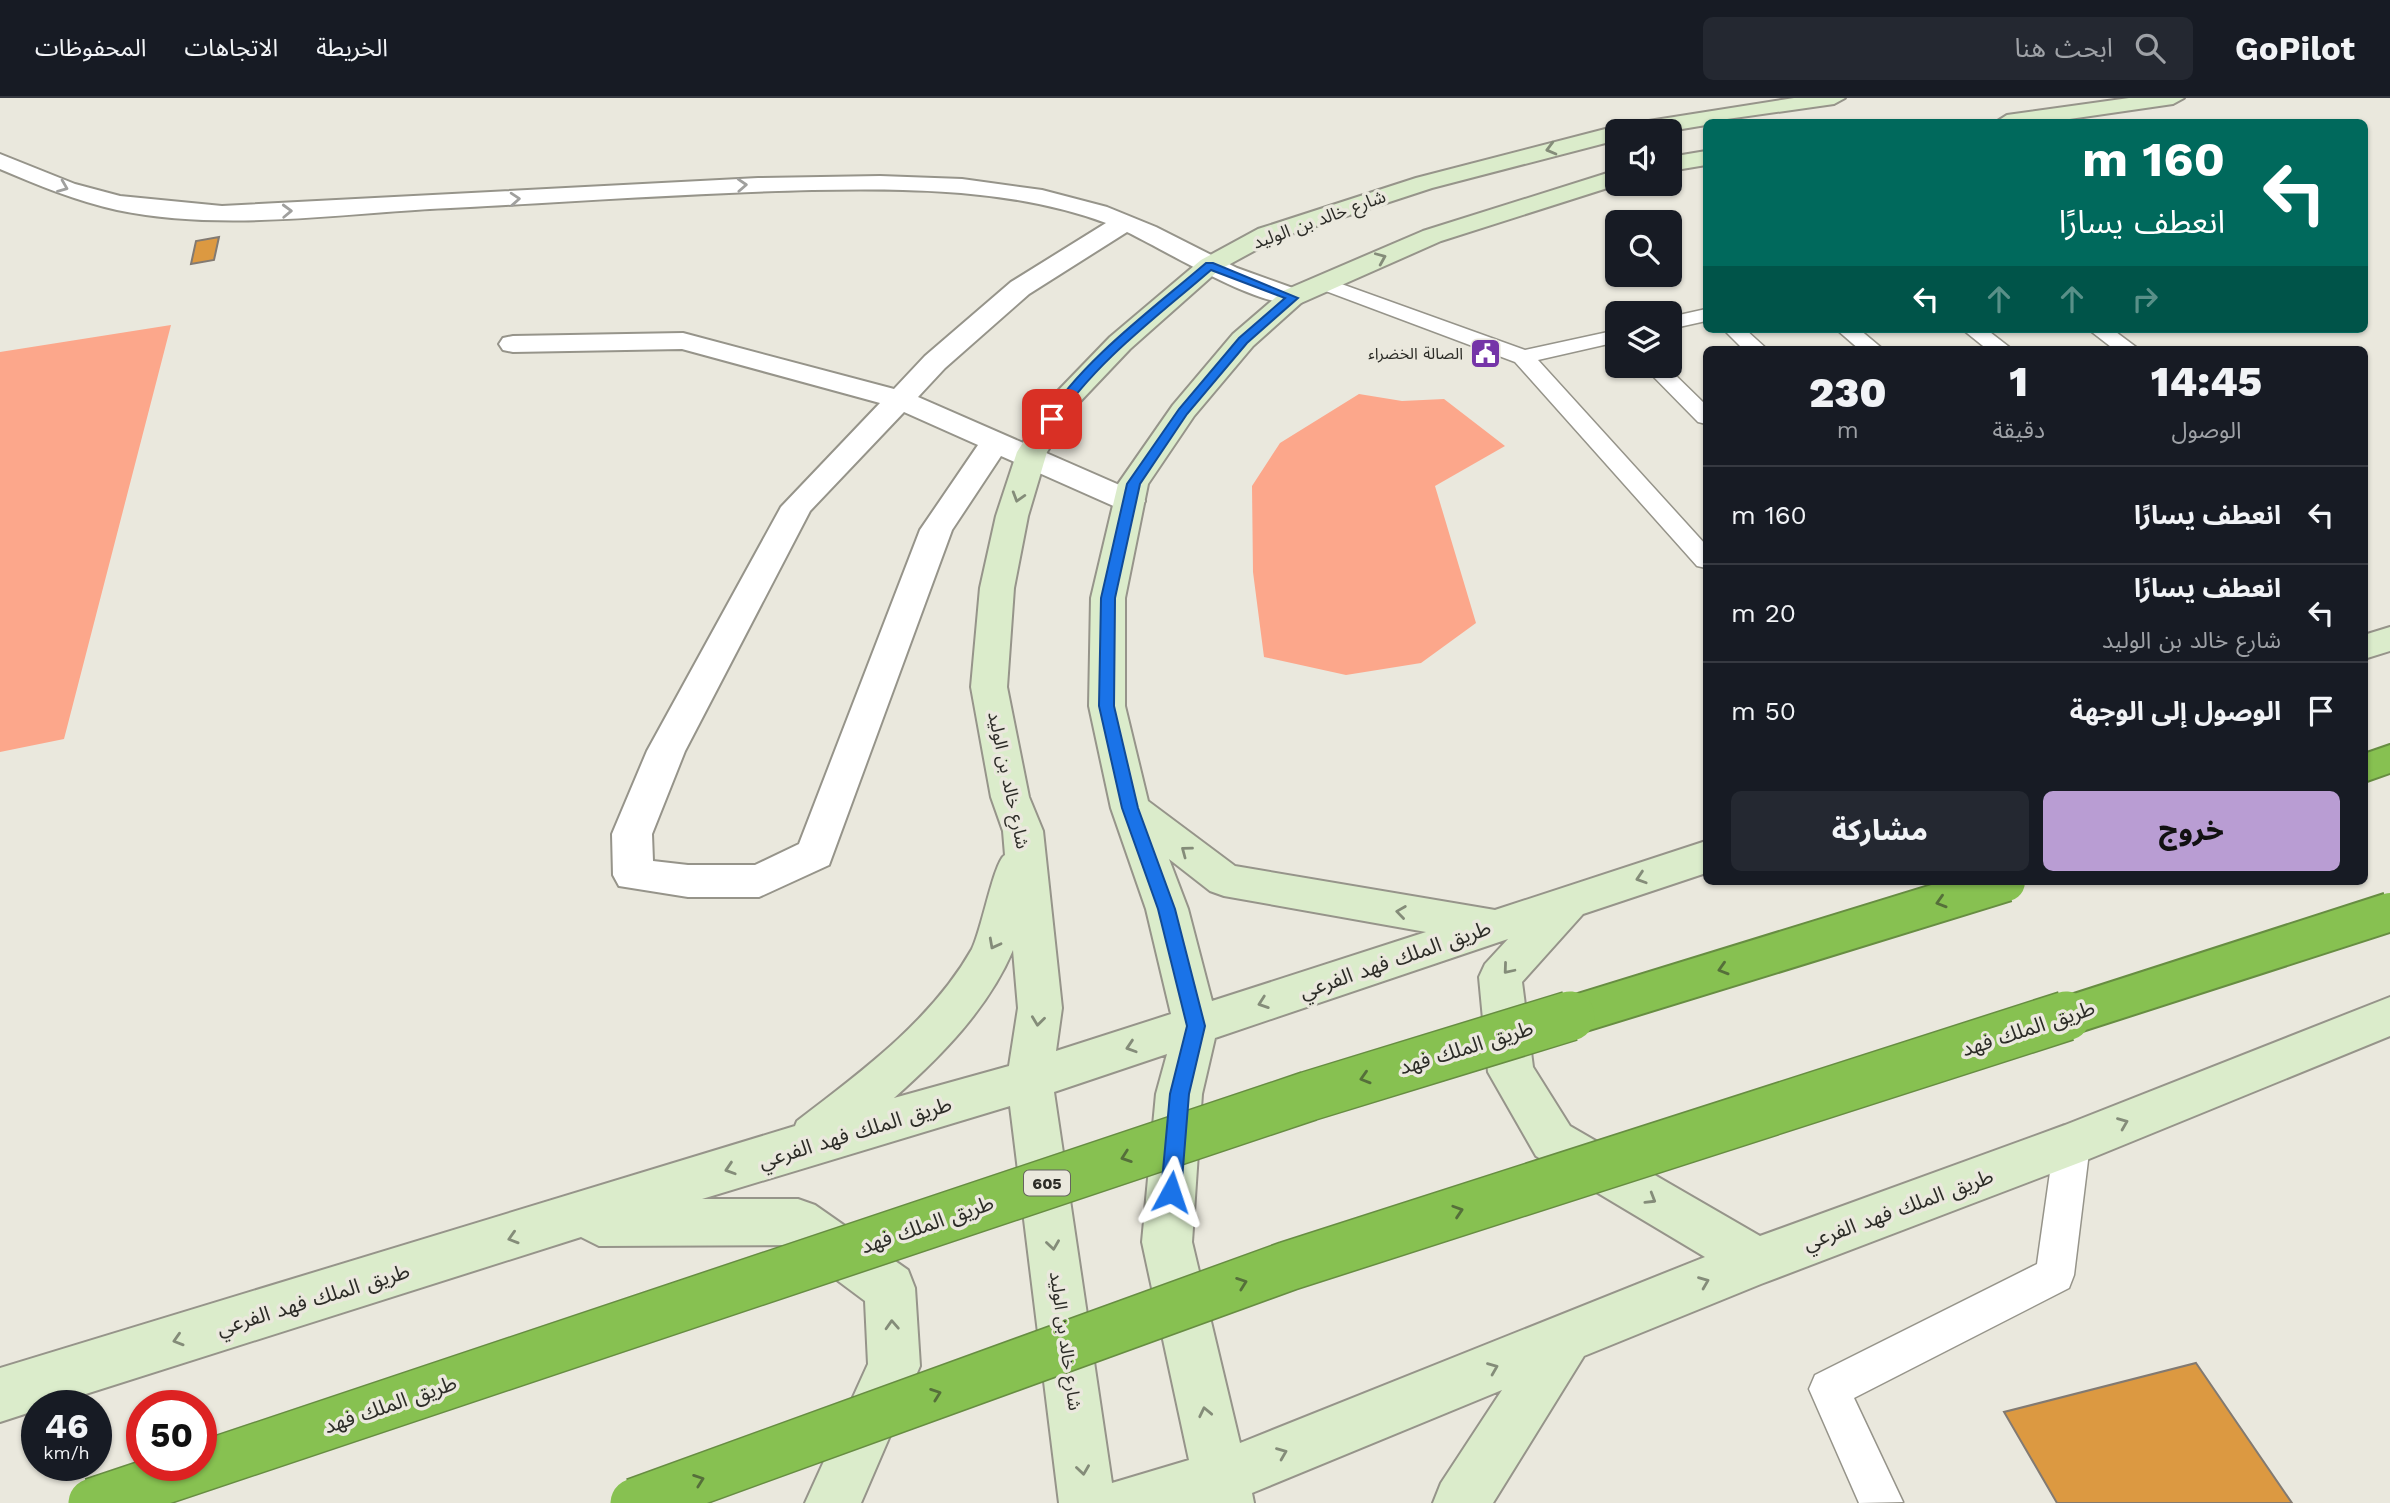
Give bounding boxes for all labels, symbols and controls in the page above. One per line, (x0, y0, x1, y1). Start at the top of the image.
search box (1703, 17, 2193, 80)
icon: search (2131, 29, 2169, 67)
text: GoPilot (2235, 29, 2355, 68)
text: ابحث هنا (2015, 33, 2113, 63)
text: المحفوظات (35, 34, 146, 62)
text: الاتجاهات (184, 34, 278, 62)
text: الخريطة (316, 34, 388, 62)
map controls (1605, 119, 1682, 378)
button: sound (1605, 119, 1682, 196)
text: 160 m (2082, 130, 2225, 188)
one-way arrow (1545, 141, 1557, 155)
icon: left (2249, 147, 2340, 238)
one-way arrow (56, 178, 68, 192)
one-way arrow (736, 178, 747, 193)
street label: شارع خالد بن الوليد (1250, 185, 1390, 257)
one-way arrow (509, 192, 520, 207)
text: انعطف يسارًا (2059, 203, 2225, 241)
one-way arrow (282, 204, 293, 219)
button: search (1605, 210, 1682, 287)
one-way arrow (1375, 252, 1387, 266)
icon: left (1907, 280, 1945, 318)
icon: ahead (1980, 280, 2018, 318)
icon: ahead (2053, 280, 2091, 318)
icon: right (2126, 280, 2164, 318)
button: layers (1605, 301, 1682, 378)
public building icon: الصالة الخضراء (1469, 336, 1503, 370)
place label: الصالة الخضراء (1368, 344, 1463, 363)
text: 1 (2009, 357, 2028, 406)
text: 14:45 (2151, 357, 2262, 406)
text: 230 (1809, 368, 1887, 417)
pin (1022, 389, 1082, 449)
icon: arrive (1033, 400, 1071, 438)
text: m (1837, 417, 1859, 444)
text: دقيقة (1992, 417, 2045, 444)
text: الوصول (2171, 417, 2241, 444)
one-way arrow (1012, 491, 1026, 503)
icon: left (2302, 496, 2340, 534)
text: 160 m (1731, 500, 1807, 530)
text: انعطف يسارًا (2134, 500, 2281, 530)
text: انعطف يسارًا (2134, 573, 2281, 603)
icon: left (2302, 594, 2340, 632)
text: 20 m (1731, 598, 1796, 628)
text: شارع خالد بن الوليد (2102, 627, 2281, 654)
icon: arrive (2302, 692, 2340, 730)
text: 50 m (1731, 696, 1796, 726)
text: الوصول إلى الوجهة (2070, 696, 2281, 726)
street label: شارع خالد بن الوليد (980, 709, 1034, 851)
button: مشاركة (1731, 791, 2029, 871)
button: خروج (2043, 791, 2340, 871)
one-way arrow (1182, 847, 1194, 860)
one-way arrow (1636, 870, 1648, 884)
one-way arrow (1935, 894, 1948, 908)
one-way arrow (1396, 904, 1407, 919)
street label: طريق الملك فهد الفرعي (1296, 914, 1495, 1007)
one-way arrow (989, 937, 1002, 949)
one-way arrow (1718, 960, 1730, 975)
one-way arrow (1504, 961, 1516, 974)
one-way arrow (1257, 995, 1269, 1009)
street label: طريق الملك فهد (1958, 995, 2098, 1062)
one-way arrow (1031, 1015, 1046, 1027)
street label: طريق الملك فهد (1396, 1015, 1536, 1080)
one-way arrow (1125, 1039, 1138, 1053)
one-way arrow (1360, 1070, 1372, 1085)
street label: طريق الملك فهد الفرعي (755, 1091, 956, 1177)
one-way arrow (2116, 1118, 2128, 1132)
one-way arrow (1120, 1149, 1133, 1163)
position arrow (1134, 1155, 1208, 1229)
one-way arrow (724, 1161, 737, 1175)
street label: طريق الملك فهد الفرعي (1799, 1163, 1998, 1259)
road number: 605 (1024, 1170, 1070, 1196)
street label: طريق الملك فهد (857, 1190, 997, 1259)
one-way arrow (1643, 1190, 1656, 1203)
one-way arrow (1452, 1205, 1464, 1220)
one-way arrow (507, 1229, 519, 1244)
one-way arrow (1045, 1239, 1060, 1251)
street label: طريق الملك فهد الفرعي (213, 1258, 414, 1344)
street label: شارع خالد بن الوليد (1042, 1270, 1086, 1412)
one-way arrow (1236, 1277, 1248, 1291)
one-way arrow (1698, 1277, 1710, 1291)
one-way arrow (884, 1320, 899, 1331)
one-way arrow (173, 1332, 185, 1346)
one-way arrow (1487, 1362, 1499, 1376)
street label: طريق الملك فهد (320, 1370, 460, 1439)
one-way arrow (930, 1388, 942, 1402)
speed limit sign: 50 (126, 1390, 217, 1481)
text: 46 (44, 1405, 89, 1447)
one-way arrow (1198, 1406, 1213, 1418)
text: km/h (43, 1442, 90, 1463)
one-way arrow (1276, 1448, 1288, 1462)
one-way arrow (1075, 1464, 1090, 1476)
one-way arrow (693, 1474, 705, 1488)

